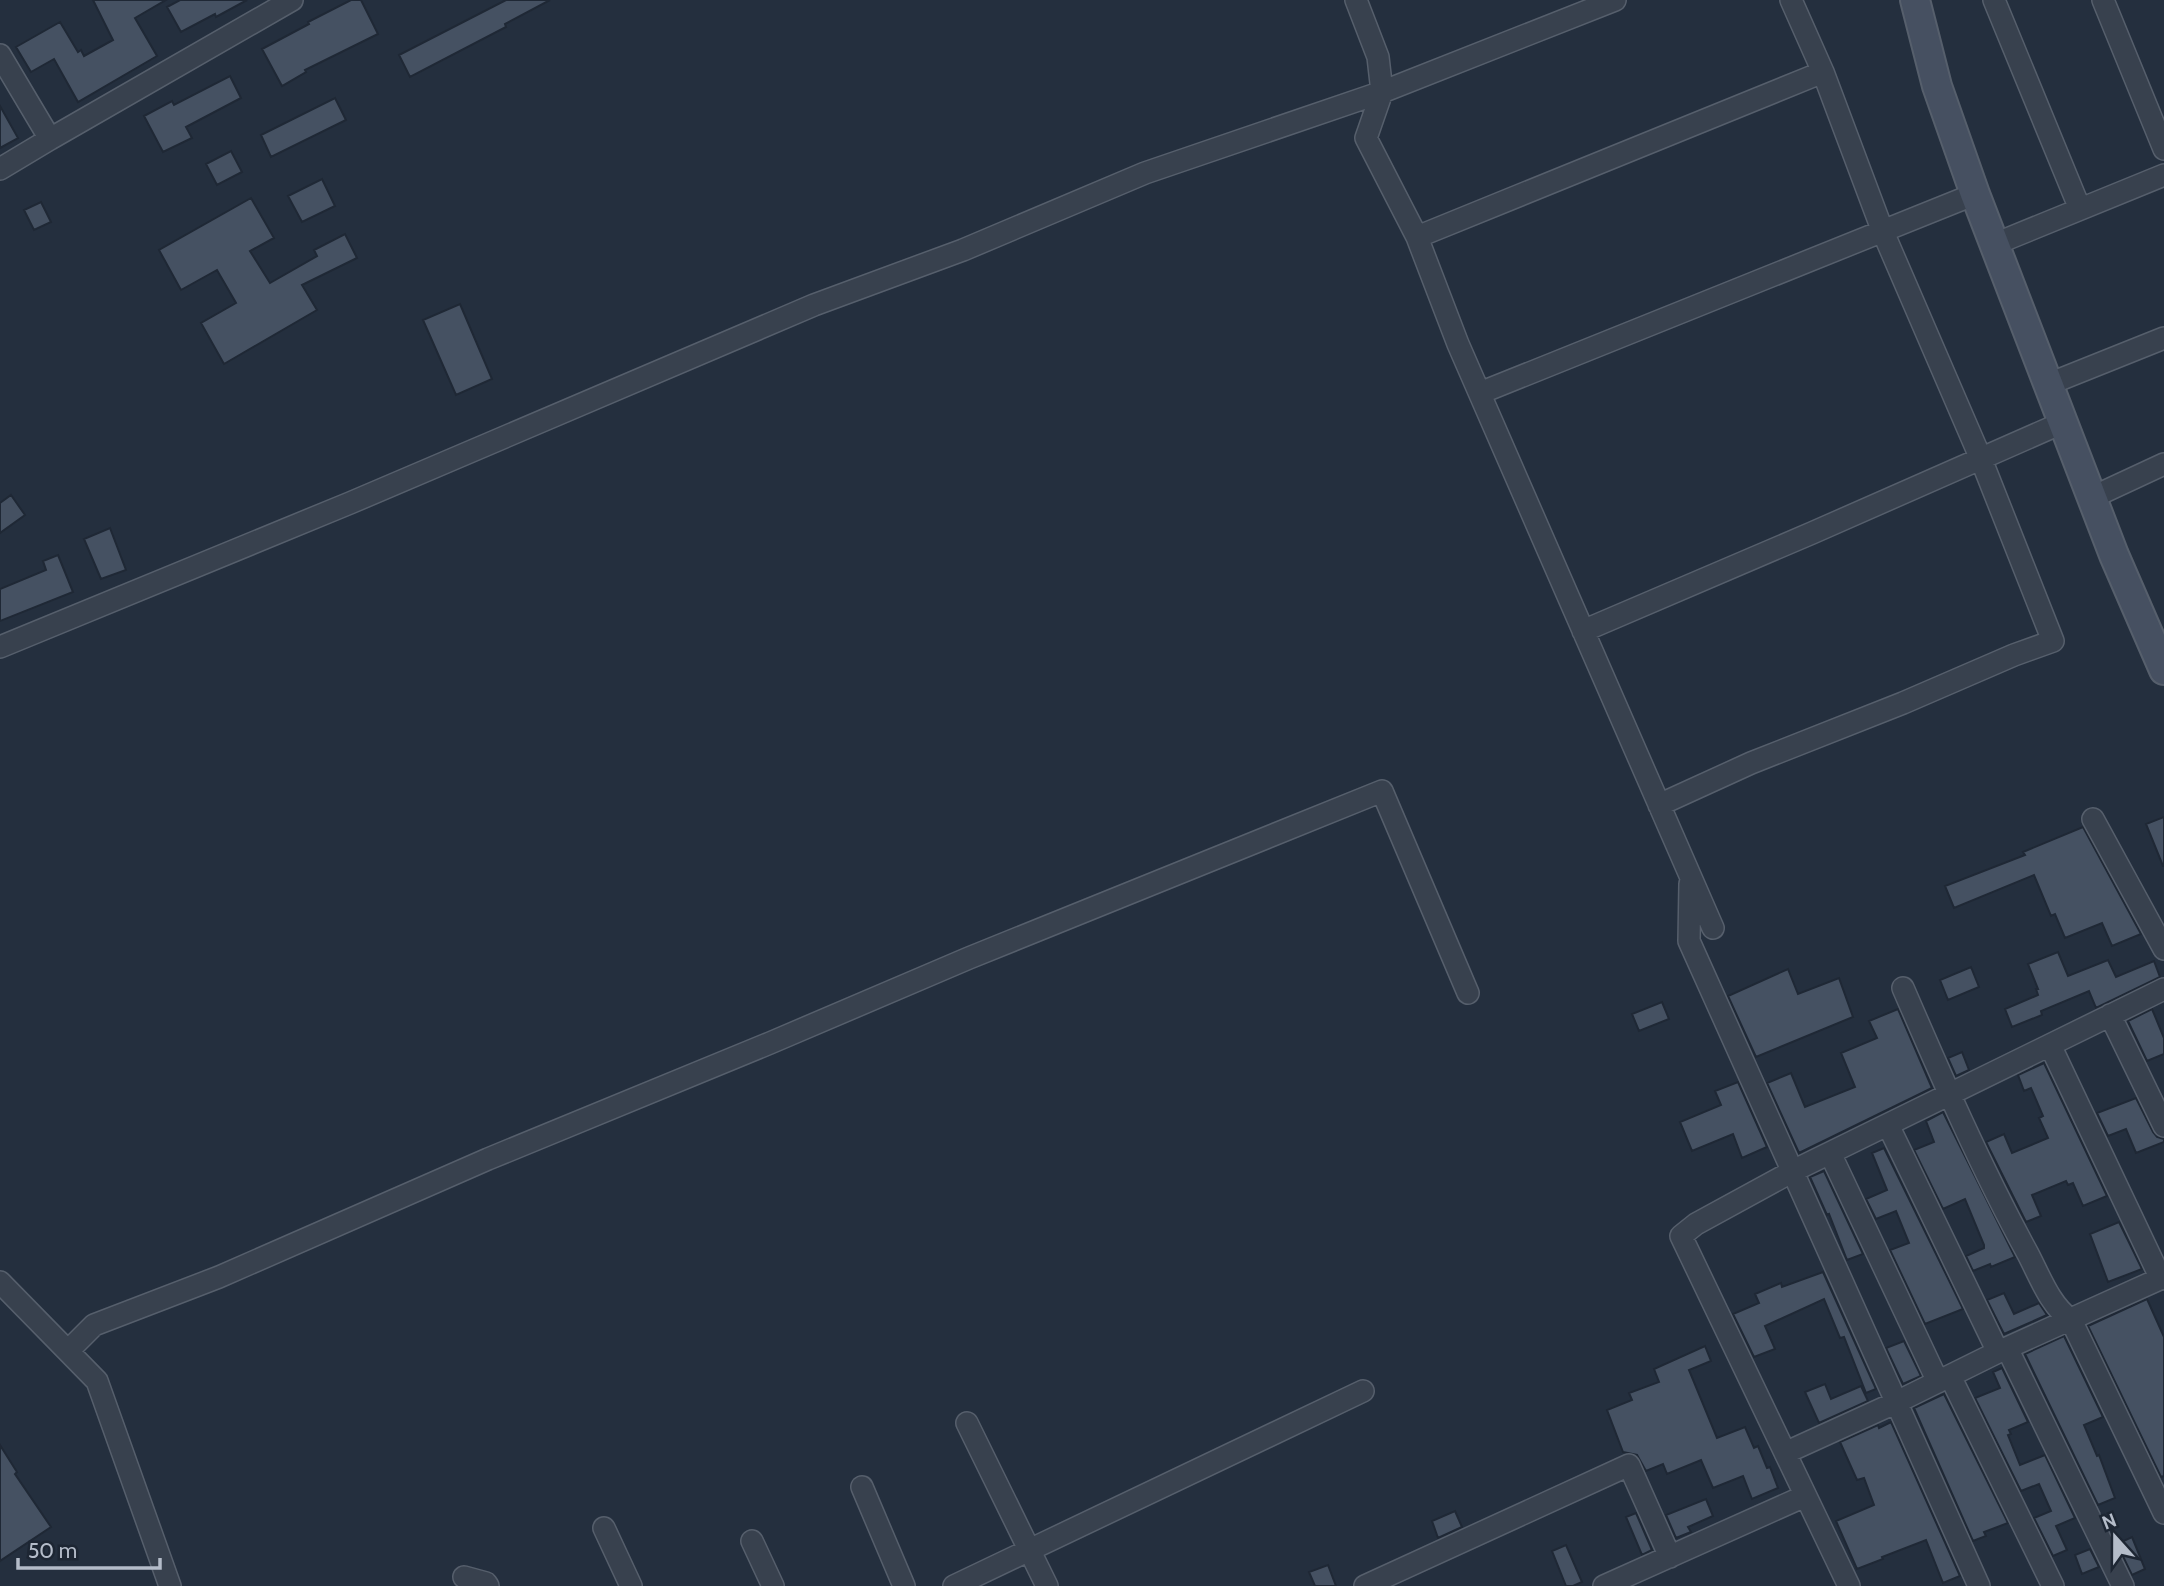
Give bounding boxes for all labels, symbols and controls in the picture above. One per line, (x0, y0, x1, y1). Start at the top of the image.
north arrow (2080, 1502, 2150, 1572)
text: N (2099, 1508, 2119, 1535)
scale bar (18, 1526, 159, 1570)
text: 50 m (28, 1538, 77, 1563)

